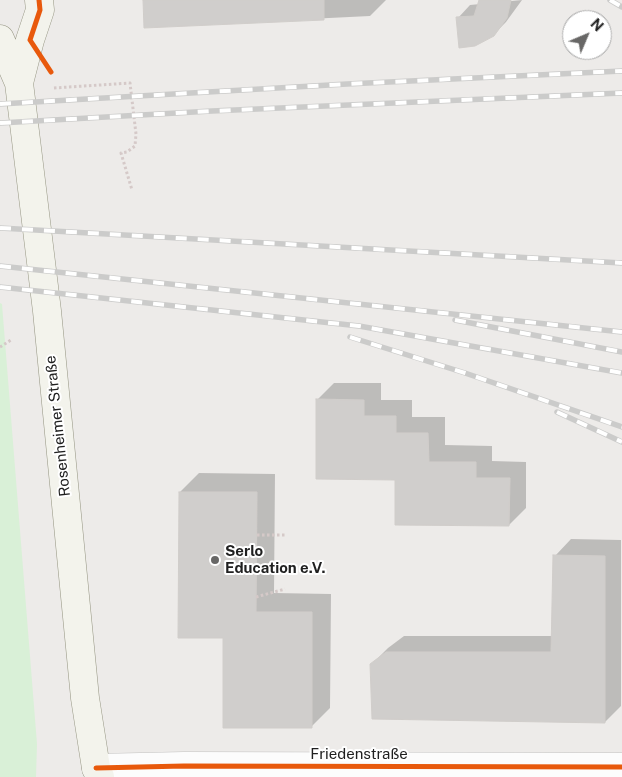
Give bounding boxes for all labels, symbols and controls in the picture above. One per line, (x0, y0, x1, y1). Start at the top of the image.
north arrow (562, 10, 612, 60)
text: N (587, 16, 606, 35)
street label: Rosenheimer Straße (42, 355, 74, 497)
place label: Serlo Education e.V. (225, 542, 326, 577)
marker: Serlo Education e.V. (209, 554, 221, 566)
street label: Friedenstraße (310, 745, 408, 763)

